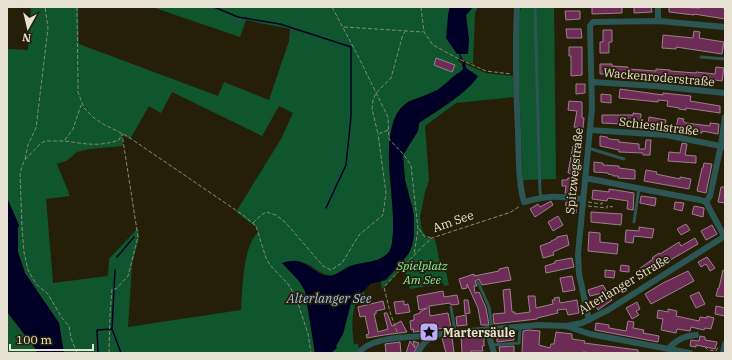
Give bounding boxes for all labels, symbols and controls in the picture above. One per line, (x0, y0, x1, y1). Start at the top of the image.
north arrow (8, 8, 48, 48)
text: N (21, 30, 32, 45)
street label: Wackenroderstraße (603, 65, 715, 89)
street label: Schiestlstraße (618, 114, 700, 138)
street label: Spitzwegstraße (562, 127, 586, 215)
street label: Am See (431, 207, 475, 235)
street label: Alterlanger Straße (576, 251, 672, 317)
park label: Spielplatz Am See (395, 258, 448, 287)
water label: Alterlanger See (286, 290, 372, 307)
place icon: Martersäule (418, 321, 440, 343)
place label: Martersäule (443, 325, 516, 340)
scale bar (10, 326, 93, 352)
text: 100 m (16, 332, 52, 347)

